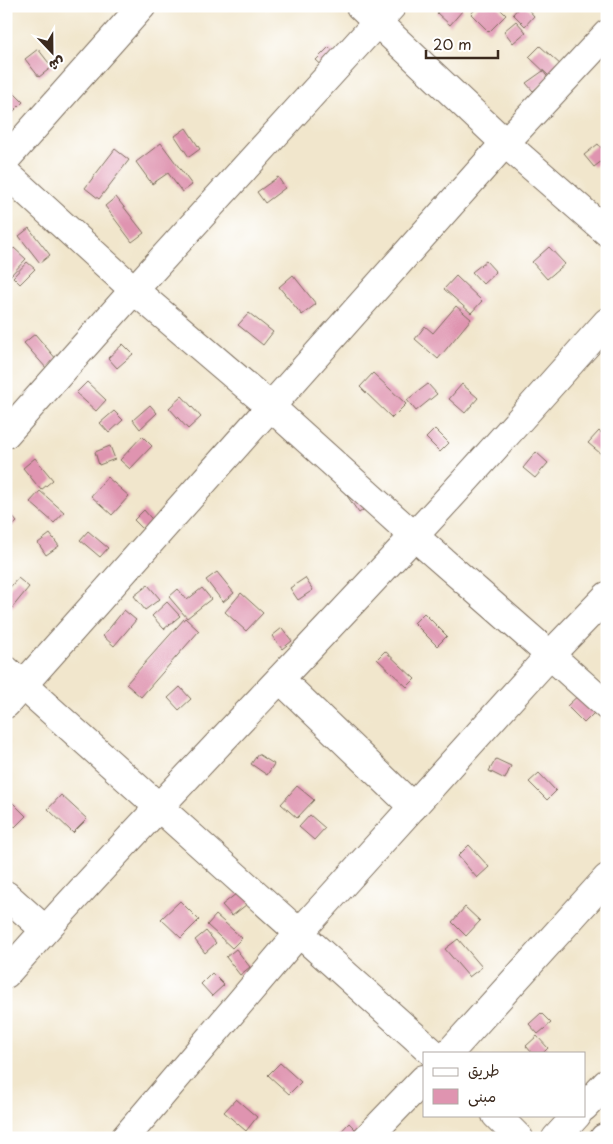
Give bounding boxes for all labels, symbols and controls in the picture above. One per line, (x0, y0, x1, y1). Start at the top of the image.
north arrow (28, 28, 78, 78)
scale bar (426, 28, 498, 60)
text: 20 m (433, 32, 472, 55)
text: ش (46, 52, 68, 77)
legend (423, 1052, 586, 1116)
text: طريق (468, 1058, 500, 1081)
text: مبنى (468, 1084, 496, 1107)

